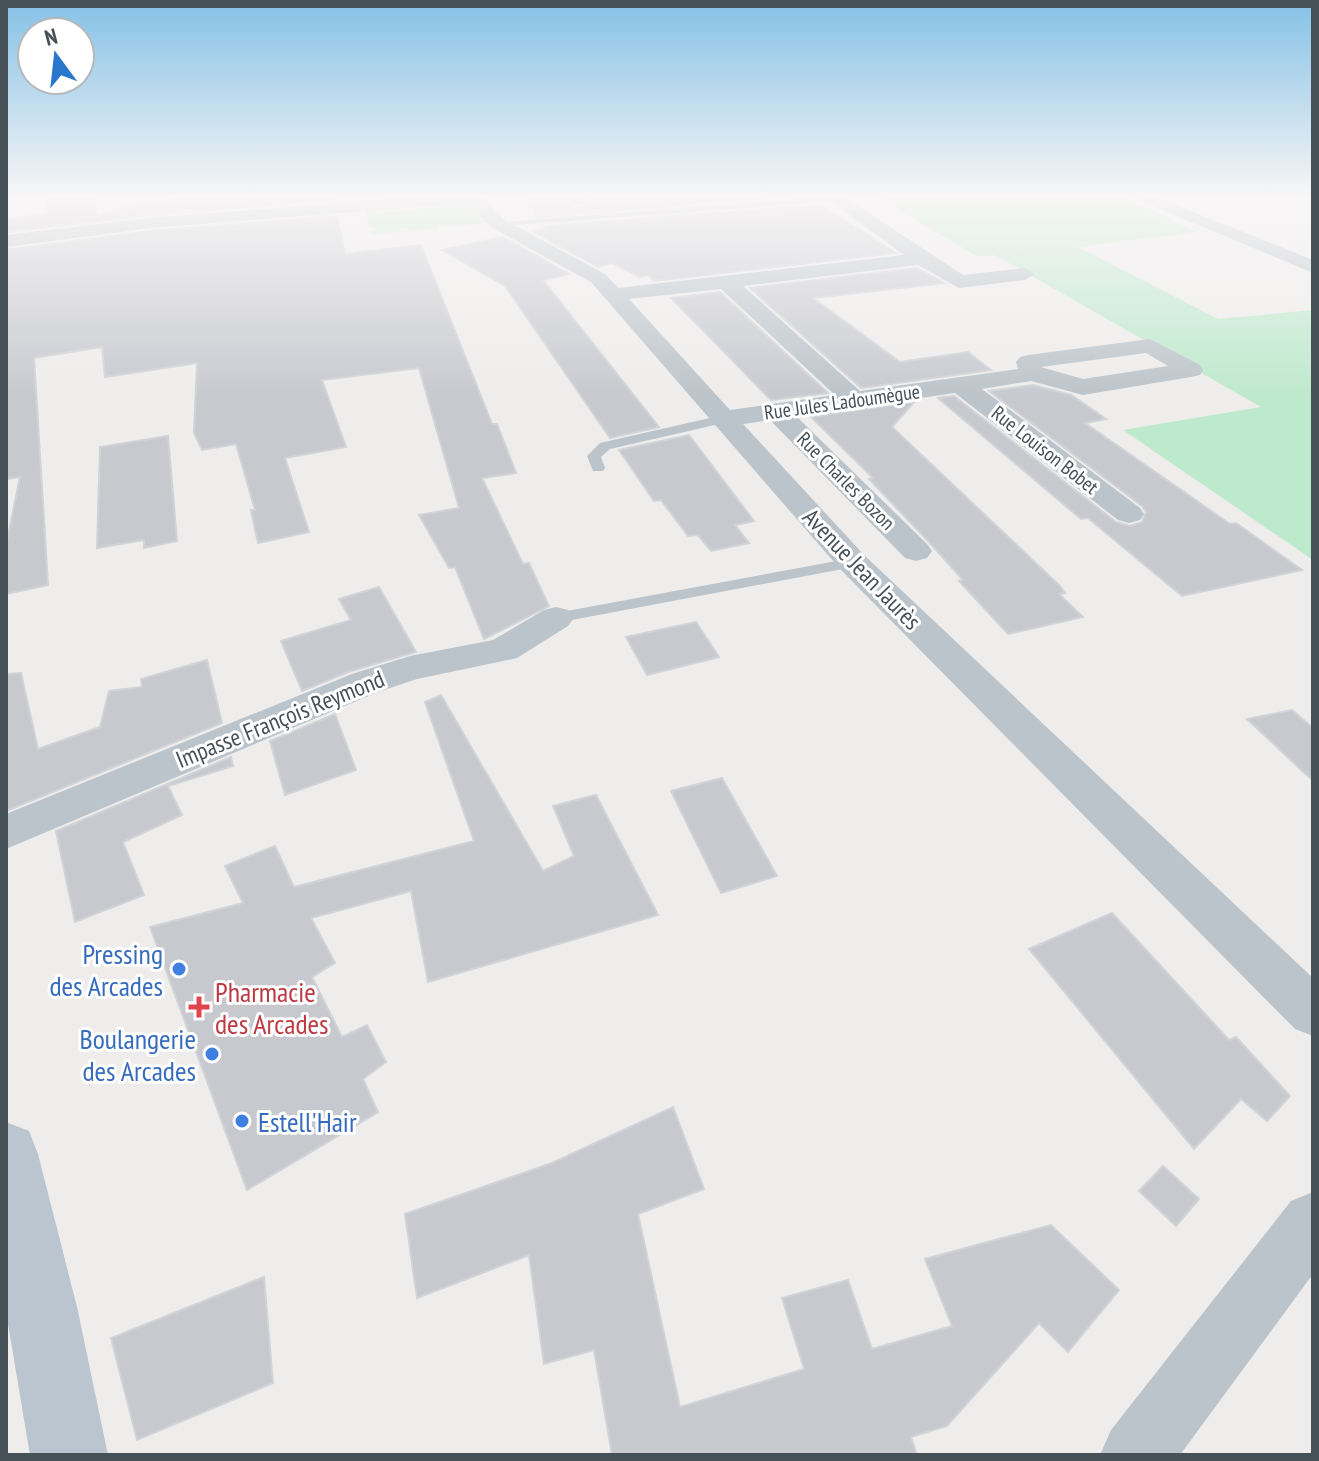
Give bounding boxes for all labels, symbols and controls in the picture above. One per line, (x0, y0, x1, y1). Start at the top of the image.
north arrow (16, 16, 96, 96)
text: N (41, 22, 60, 52)
street label: Rue Jules Ladoumègue (763, 378, 921, 426)
street label: Rue Louison Bobet (986, 400, 1104, 500)
street label: Rue Charles Bozon (791, 426, 901, 536)
street label: Avenue Jean Jaurès (796, 502, 928, 636)
street label: Impasse François Reymond (171, 663, 389, 775)
place label: Pressing des Arcades (49, 935, 163, 1004)
marker: Pressing des Arcades (170, 960, 188, 978)
place label: Pharmacie des Arcades (215, 973, 329, 1042)
marker: Pharmacie des Arcades (190, 998, 208, 1016)
place label: Boulangerie des Arcades (80, 1020, 196, 1089)
marker: Boulangerie des Arcades (203, 1045, 221, 1063)
place label: Estell'Hair (258, 1103, 357, 1140)
marker: Estell'Hair (233, 1112, 251, 1130)

